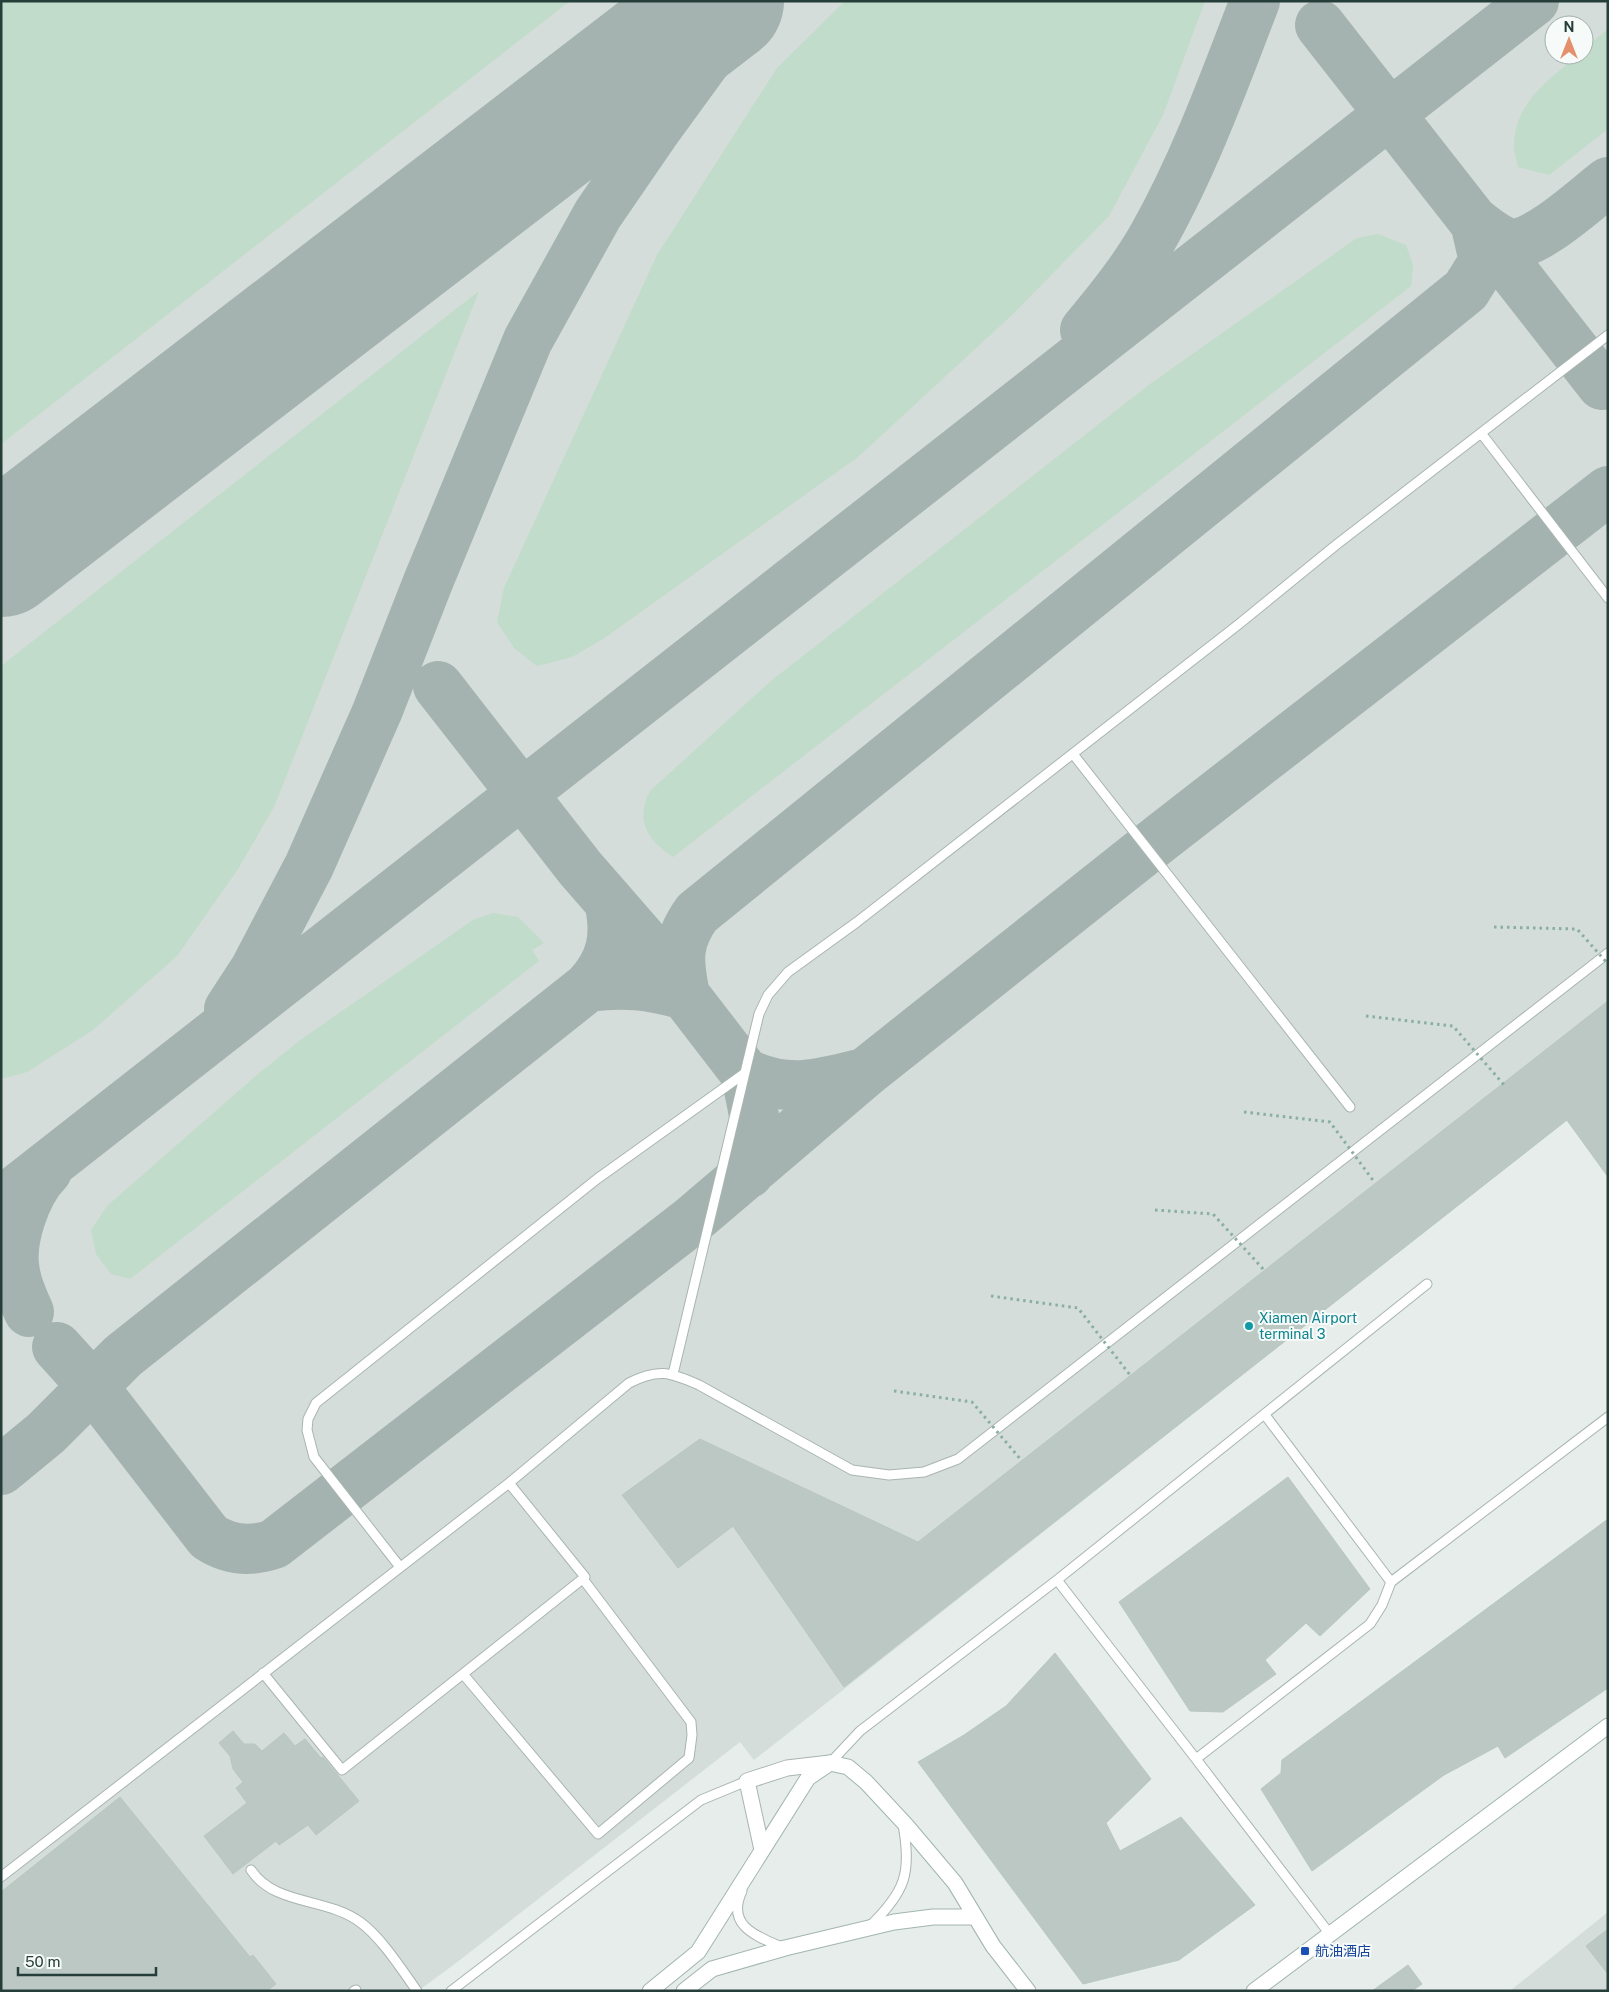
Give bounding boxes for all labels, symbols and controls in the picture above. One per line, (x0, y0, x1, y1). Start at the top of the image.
north arrow (1544, 15, 1594, 65)
text: N (1564, 19, 1574, 35)
place label: Xiamen Airport terminal 3 (1259, 1310, 1357, 1342)
marker: Xiamen Airport terminal 3 (1243, 1320, 1255, 1332)
place label: 航油酒店 (1315, 1943, 1371, 1959)
scale bar (18, 1944, 155, 1976)
marker: 航油酒店 (1299, 1945, 1311, 1957)
text: 50 m (25, 1953, 60, 1970)

